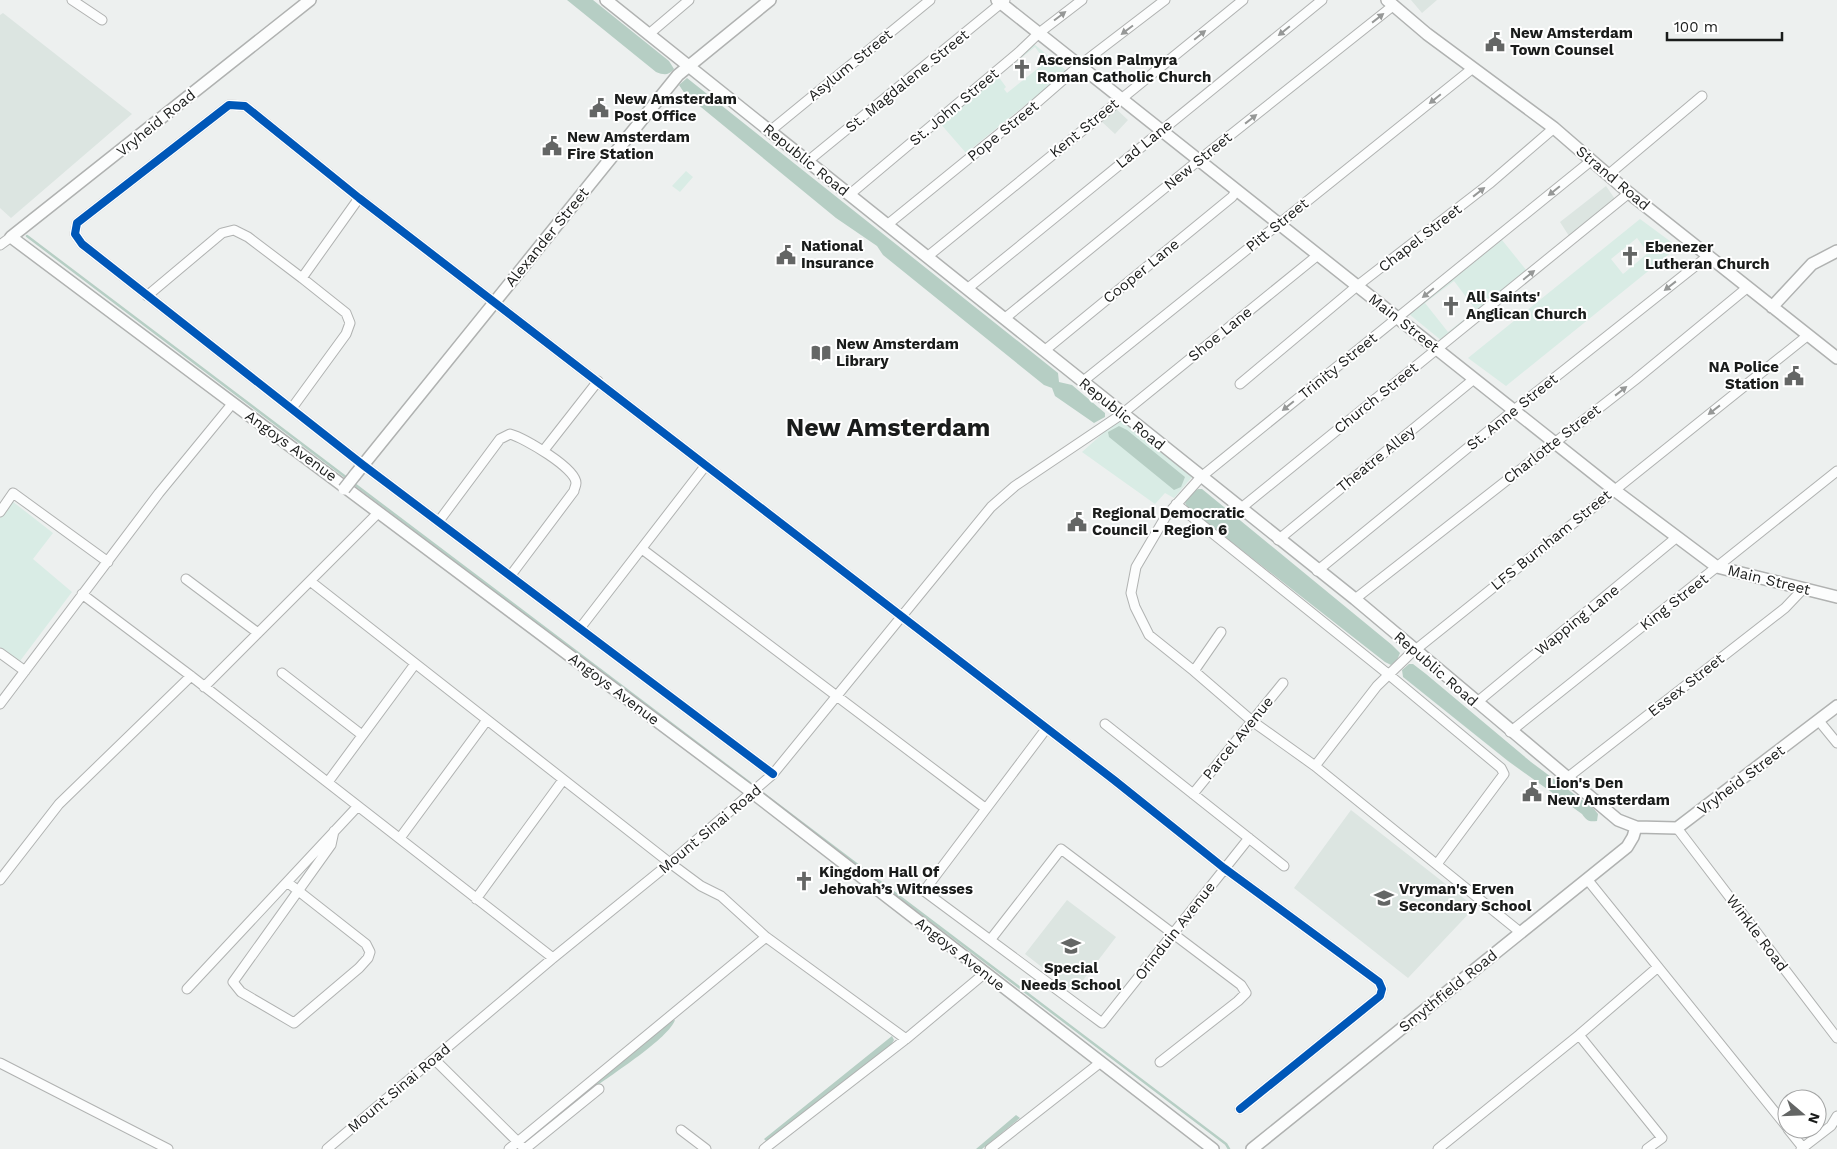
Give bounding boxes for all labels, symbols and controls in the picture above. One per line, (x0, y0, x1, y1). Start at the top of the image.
scale bar (1667, 10, 1782, 42)
one-way arrow (1053, 11, 1066, 22)
one-way arrow (1371, 13, 1384, 24)
text: 100 m (1674, 18, 1718, 36)
one-way arrow (1121, 24, 1134, 35)
place label: New Amsterdam Town Counsel (1510, 24, 1633, 59)
street label: Asylum Street (804, 25, 896, 105)
street label: St. Magdalene Street (842, 25, 973, 136)
one-way arrow (1278, 25, 1291, 36)
one-way arrow (1193, 29, 1206, 40)
public building icon: New Amsterdam Town Counsel (1484, 31, 1506, 53)
place label: Ascension Palmyra Roman Catholic Church (1037, 51, 1211, 86)
church icon: Ascension Palmyra Roman Catholic Church (1011, 58, 1033, 80)
street label: St. John Street (906, 64, 1003, 150)
street label: Vryheid Road (113, 86, 199, 160)
place label: New Amsterdam Post Office (614, 90, 737, 125)
one-way arrow (1428, 93, 1441, 104)
street label: Kent Street (1046, 94, 1123, 161)
street label: Pope Street (964, 96, 1043, 165)
public building icon: New Amsterdam Post Office (588, 97, 610, 119)
one-way arrow (1244, 114, 1258, 124)
street label: Lad Lane (1112, 116, 1176, 172)
street label: Republic Road (759, 120, 853, 200)
place label: New Amsterdam Fire Station (567, 128, 690, 163)
street label: New Street (1161, 128, 1236, 194)
public building icon: New Amsterdam Fire Station (541, 135, 563, 157)
street label: Strand Road (1572, 142, 1654, 214)
street label: Alexander Street (501, 183, 593, 290)
one-way arrow (1548, 186, 1561, 197)
one-way arrow (1472, 187, 1485, 198)
street label: Pitt Street (1242, 194, 1312, 256)
street label: Chapel Street (1375, 200, 1466, 276)
street label: Cooper Lane (1099, 235, 1183, 307)
place label: National Insurance (801, 237, 874, 272)
place label: Ebenezer Lutheran Church (1645, 238, 1770, 273)
public building icon: National Insurance (775, 244, 797, 266)
church icon: Ebenezer Lutheran Church (1619, 245, 1641, 267)
one-way arrow (1522, 269, 1535, 280)
one-way arrow (1664, 281, 1677, 292)
one-way arrow (1422, 288, 1435, 299)
place label: All Saints' Anglican Church (1466, 288, 1587, 323)
street label: Main Street (1365, 290, 1443, 357)
church icon: All Saints' Anglican Church (1440, 295, 1462, 317)
street label: Shoe Lane (1184, 303, 1256, 365)
street label: Trinity Street (1295, 329, 1381, 403)
place label: New Amsterdam Library (836, 335, 959, 370)
library icon: New Amsterdam Library (810, 342, 832, 364)
street label: Church Street (1330, 358, 1422, 437)
place label: NA Police Station (1709, 358, 1779, 393)
public building icon: NA Police Station (1783, 365, 1805, 387)
street label: St. Anne Street (1463, 369, 1562, 454)
street label: Republic Road (1075, 374, 1169, 454)
one-way arrow (1614, 386, 1628, 396)
street label: Charlotte Street (1500, 400, 1605, 487)
one-way arrow (1282, 401, 1295, 412)
one-way arrow (1708, 404, 1721, 415)
street label: Angoys Avenue (242, 407, 340, 485)
district label: New Amsterdam (786, 413, 990, 442)
street label: Theatre Alley (1333, 422, 1419, 496)
street label: LFS Burnham Street (1487, 485, 1615, 594)
place label: Regional Democratic Council - Region 6 (1092, 504, 1245, 539)
public building icon: Regional Democratic Council - Region 6 (1066, 511, 1088, 533)
street label: Main Street (1726, 561, 1813, 599)
street label: King Street (1636, 569, 1712, 634)
street label: Wapping Lane (1531, 581, 1623, 659)
street label: Republic Road (1390, 628, 1482, 710)
street label: Angoys Avenue (565, 649, 663, 729)
street label: Essex Street (1644, 649, 1728, 720)
street label: Parcel Avenue (1199, 693, 1277, 783)
street label: Vryheid Street (1694, 741, 1789, 819)
place label: Lion's Den New Amsterdam (1547, 774, 1670, 809)
street label: Mount Sinai Road (655, 781, 765, 877)
public building icon: Lion's Den New Amsterdam (1521, 781, 1543, 803)
place label: Kingdom Hall Of Jehovah’s Witnesses (819, 863, 973, 898)
church icon: Kingdom Hall Of Jehovah’s Witnesses (793, 870, 815, 892)
street label: Orinduin Avenue (1131, 878, 1219, 984)
place label: Vryman's Erven Secondary School (1399, 880, 1532, 915)
school or university icon: Vryman's Erven Secondary School (1373, 887, 1395, 909)
street label: Winkle Road (1722, 891, 1792, 975)
street label: Angoys Avenue (912, 913, 1008, 995)
school or university icon: Special Needs School (1060, 935, 1082, 957)
street label: Smythfield Road (1395, 946, 1501, 1036)
place label: Special Needs School (1021, 959, 1121, 994)
street label: Mount Sinai Road (344, 1040, 454, 1136)
north arrow (1777, 1089, 1827, 1139)
text: N (1805, 1111, 1824, 1126)

